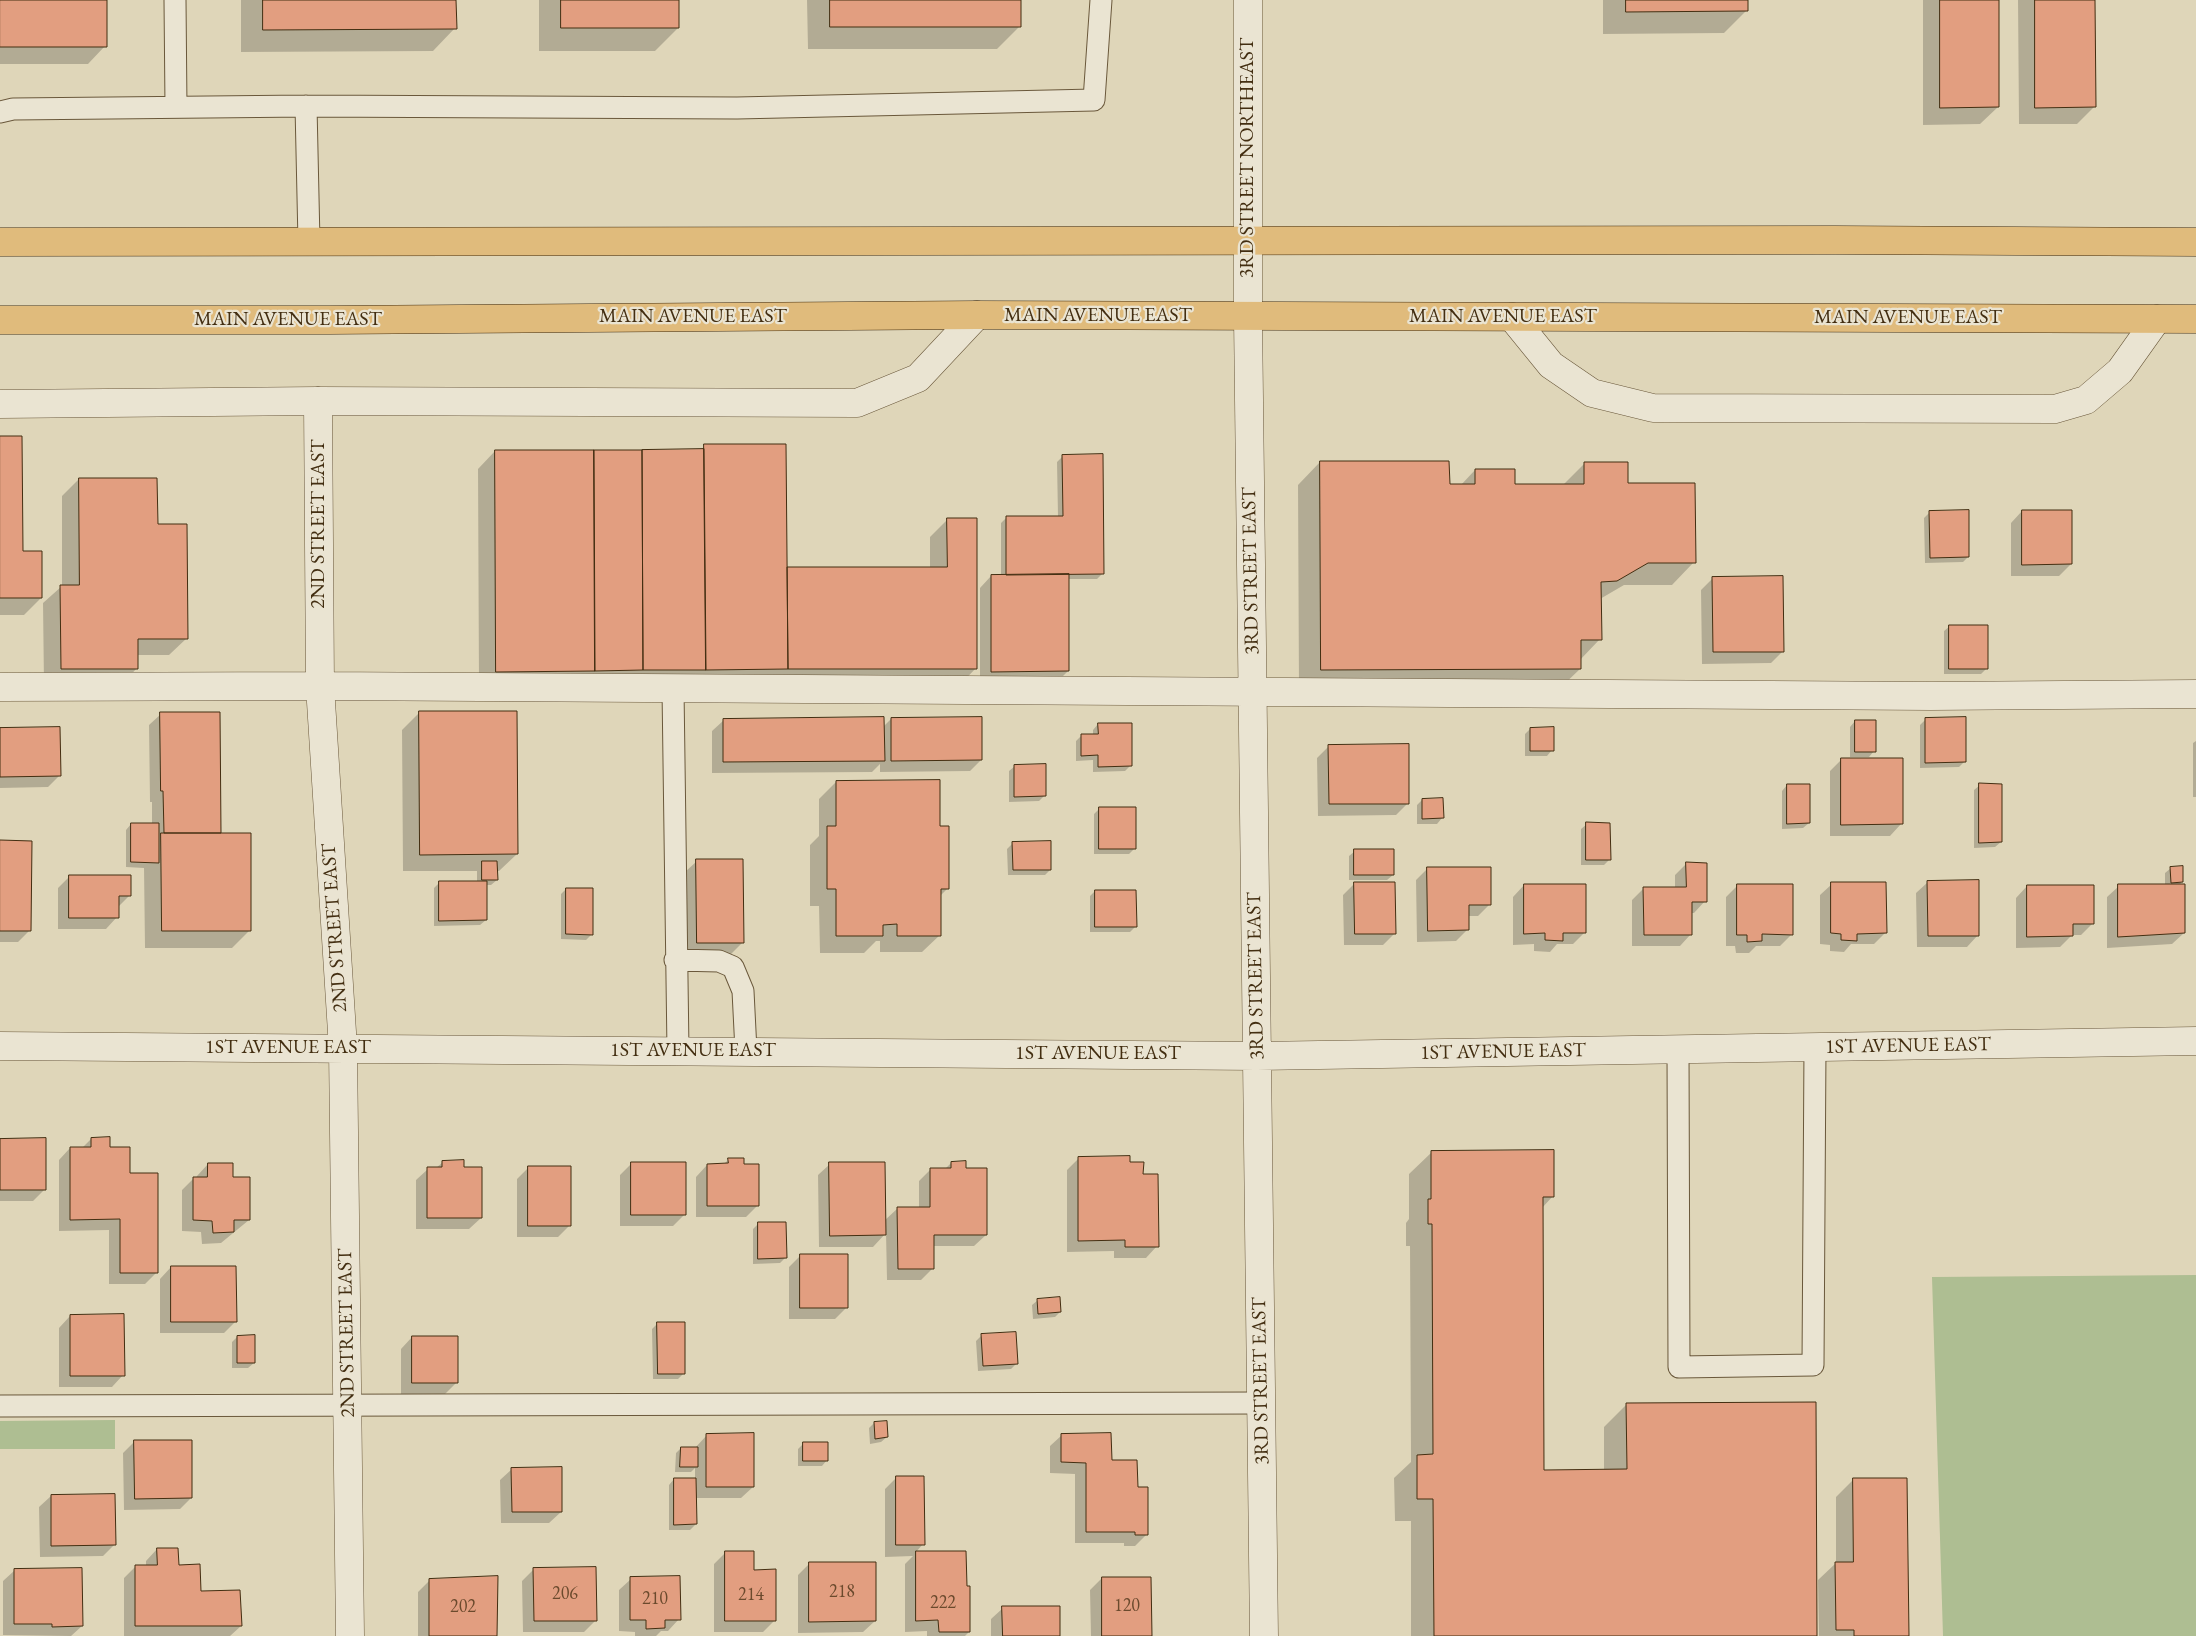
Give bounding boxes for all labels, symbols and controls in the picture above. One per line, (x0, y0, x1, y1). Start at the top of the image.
street label: 3RD STREET NORTHEAST (1236, 38, 1260, 278)
street label: MAIN AVENUE EAST (1004, 304, 1192, 328)
street label: MAIN AVENUE EAST (599, 305, 787, 329)
street label: MAIN AVENUE EAST (1409, 305, 1597, 329)
street label: MAIN AVENUE EAST (1814, 306, 2002, 330)
street label: MAIN AVENUE EAST (194, 308, 382, 332)
street label: 2ND STREET EAST (307, 439, 331, 609)
street label: 3RD STREET EAST (1238, 487, 1264, 655)
street label: 2ND STREET EAST (317, 843, 353, 1013)
street label: 3RD STREET EAST (1243, 892, 1269, 1060)
street label: 1ST AVENUE EAST (1825, 1033, 1991, 1059)
street label: 1ST AVENUE EAST (205, 1036, 371, 1060)
street label: 1ST AVENUE EAST (610, 1039, 776, 1063)
street label: 1ST AVENUE EAST (1420, 1039, 1586, 1065)
street label: 1ST AVENUE EAST (1015, 1042, 1181, 1066)
street label: 2ND STREET EAST (334, 1248, 360, 1418)
street label: 3RD STREET EAST (1248, 1297, 1274, 1465)
house number: 218 (829, 1581, 855, 1603)
house number: 206 (552, 1583, 578, 1605)
house number: 214 (738, 1584, 764, 1606)
house number: 210 (642, 1588, 668, 1610)
house number: 222 (930, 1592, 956, 1614)
house number: 120 (1114, 1595, 1140, 1617)
house number: 202 (450, 1596, 476, 1618)

